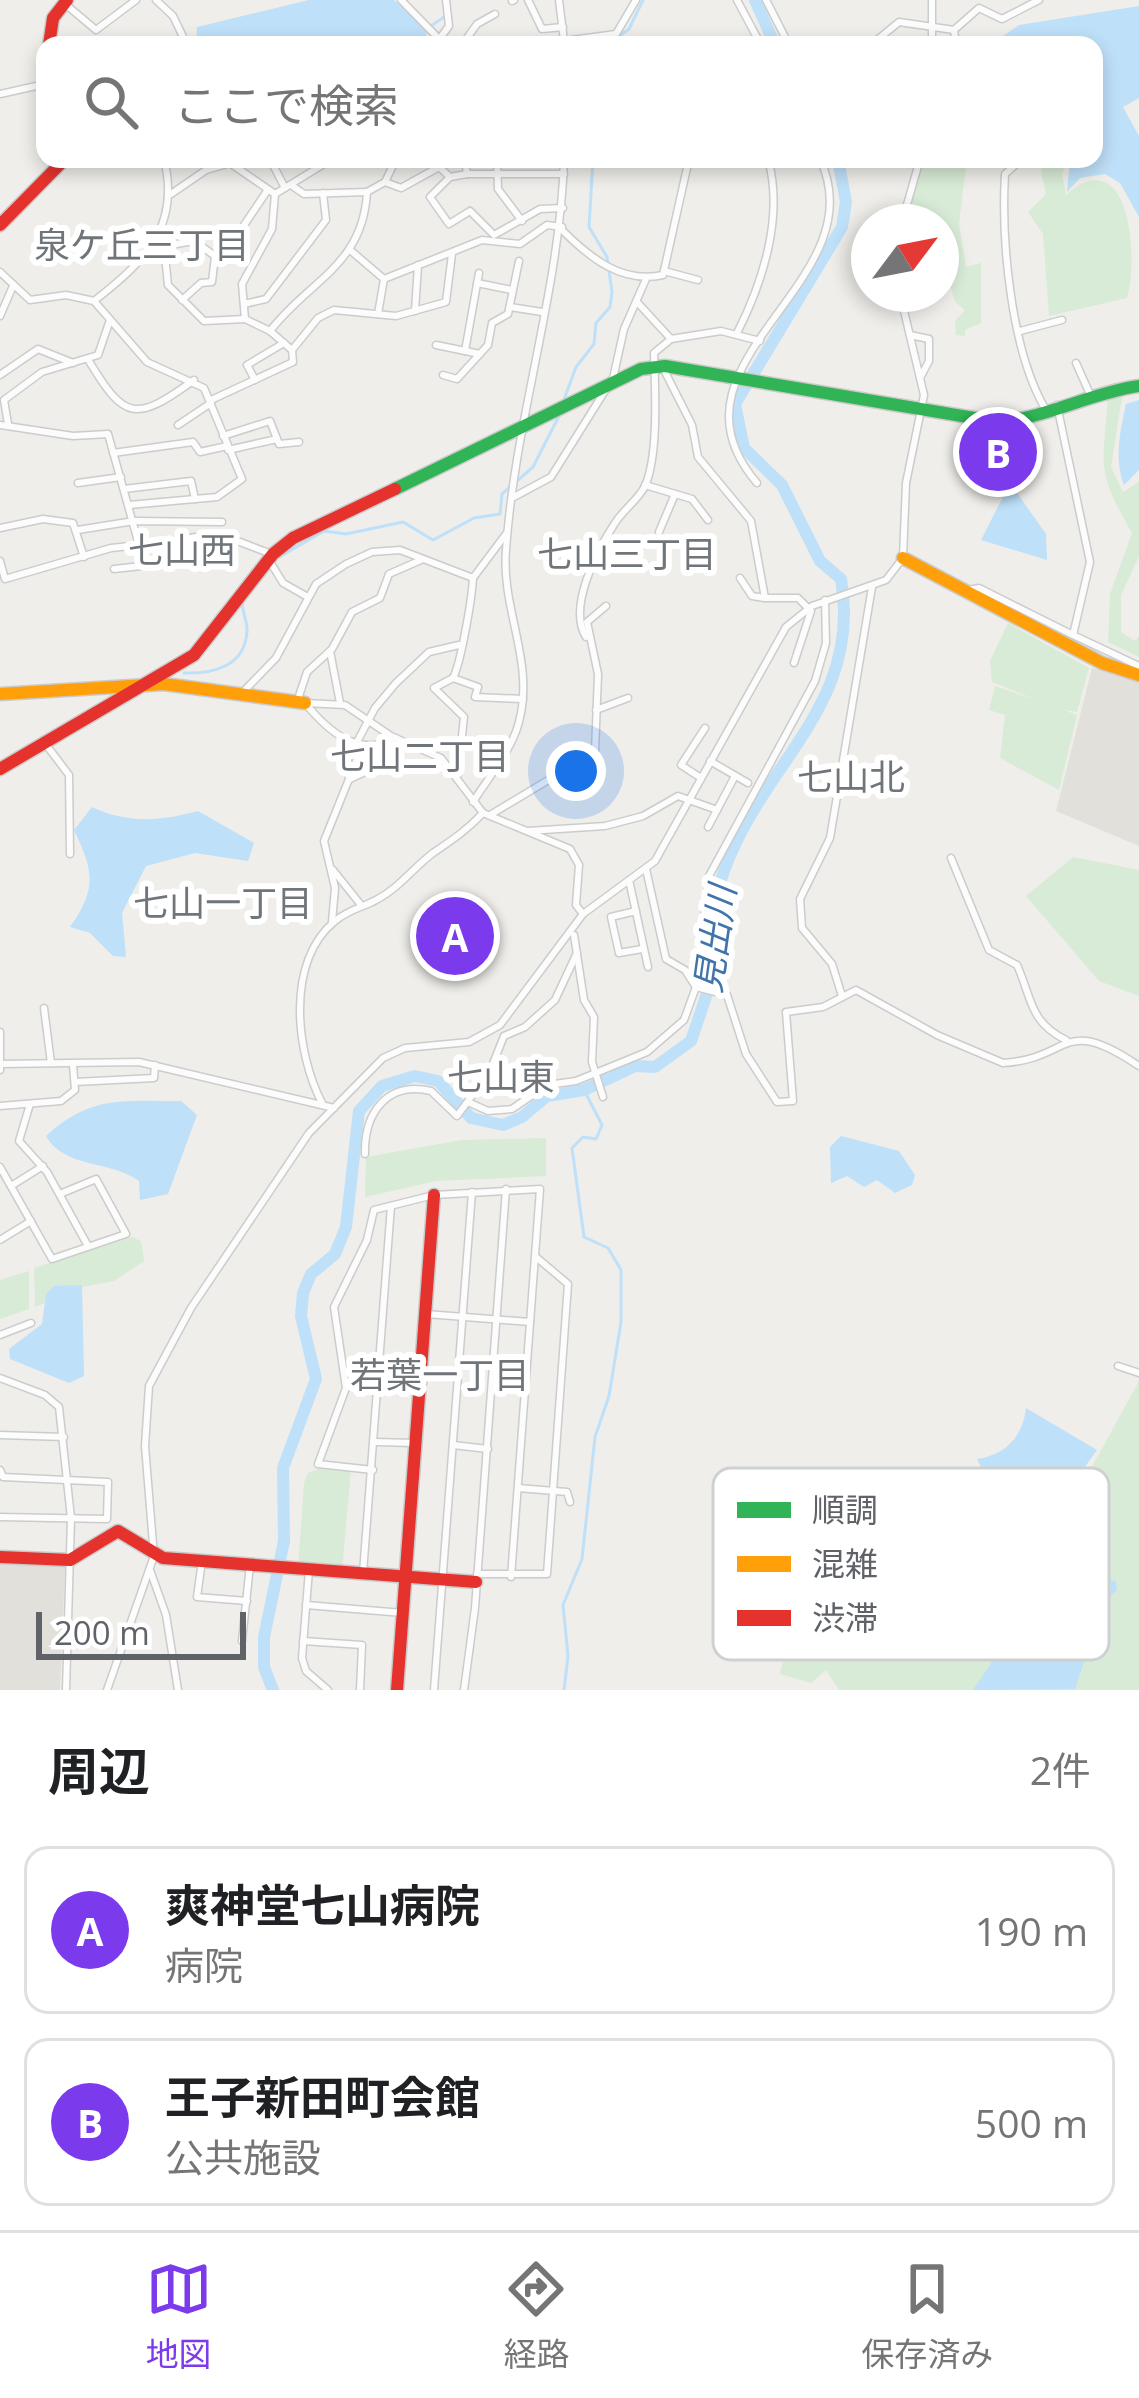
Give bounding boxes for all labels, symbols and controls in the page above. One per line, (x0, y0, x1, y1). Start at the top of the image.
search box (36, 36, 1103, 168)
icon: search (78, 69, 144, 135)
text: ここで検索 (174, 74, 399, 135)
north arrow (851, 204, 959, 312)
district label: 泉ケ丘三丁目 (34, 220, 250, 269)
pin: B (959, 407, 1037, 497)
district label: 七山西 (128, 525, 236, 574)
district label: 七山三丁目 (537, 529, 717, 578)
district label: 七山二丁目 (330, 731, 510, 780)
your location (546, 741, 606, 801)
district label: 七山北 (797, 752, 905, 801)
district label: 七山一丁目 (133, 878, 313, 927)
water label: 見出川 (683, 878, 747, 996)
pin: A (416, 891, 494, 981)
district label: 七山東 (447, 1052, 555, 1101)
district label: 若葉一丁目 (350, 1350, 530, 1399)
legend (713, 1468, 1109, 1660)
text: 順調 (812, 1487, 878, 1532)
text: 混雑 (812, 1541, 878, 1586)
text: 渋滞 (812, 1595, 878, 1640)
scale bar (36, 1606, 246, 1659)
text: 200 m (54, 1610, 150, 1655)
text: 周辺 (48, 1735, 150, 1805)
text: 2件 (1030, 1743, 1091, 1796)
text: 爽神堂七山病院 (165, 1874, 480, 1935)
text: A (77, 1904, 103, 1957)
text: 190 m (975, 1904, 1088, 1957)
text: 病院 (165, 1938, 243, 1991)
text: 王子新田町会館 (165, 2066, 480, 2127)
text: B (77, 2096, 103, 2149)
text: 500 m (975, 2096, 1088, 2149)
text: 公共施設 (165, 2130, 321, 2183)
tab: 地図 (146, 2256, 212, 2376)
tab: 経路 (503, 2256, 569, 2376)
tab: 保存済み (861, 2256, 993, 2376)

